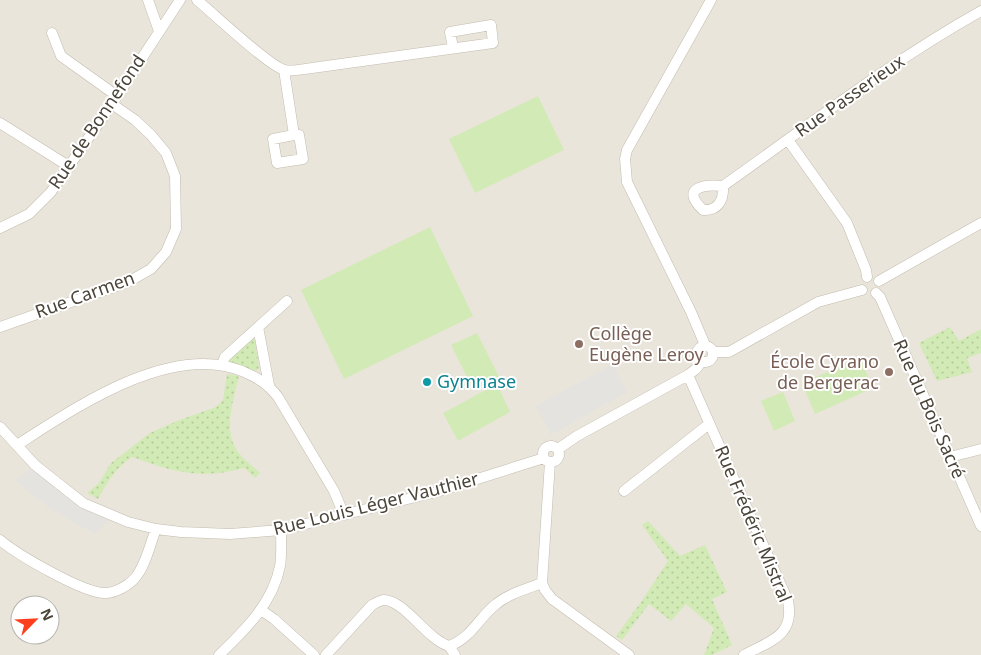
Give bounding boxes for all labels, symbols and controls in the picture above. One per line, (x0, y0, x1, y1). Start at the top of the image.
street label: Rue Passerieux (790, 48, 909, 142)
street label: Rue de Bonnefond (42, 50, 150, 193)
street label: Rue Carmen (32, 265, 138, 323)
place label: Collège Eugène Leroy (589, 321, 704, 366)
street label: Rue du Bois Sacré (888, 335, 971, 482)
marker: Collège Eugène Leroy (573, 338, 585, 350)
place label: École Cyrano de Bergerac (770, 349, 879, 394)
marker: École Cyrano de Bergerac (883, 366, 895, 378)
place label: Gymnase (437, 369, 516, 393)
marker: Gymnase (421, 376, 433, 388)
street label: Rue Frédéric Mistral (710, 441, 798, 606)
street label: Rue Louis Léger Vauthier (270, 466, 482, 540)
north arrow (10, 595, 60, 645)
text: N (36, 605, 58, 624)

